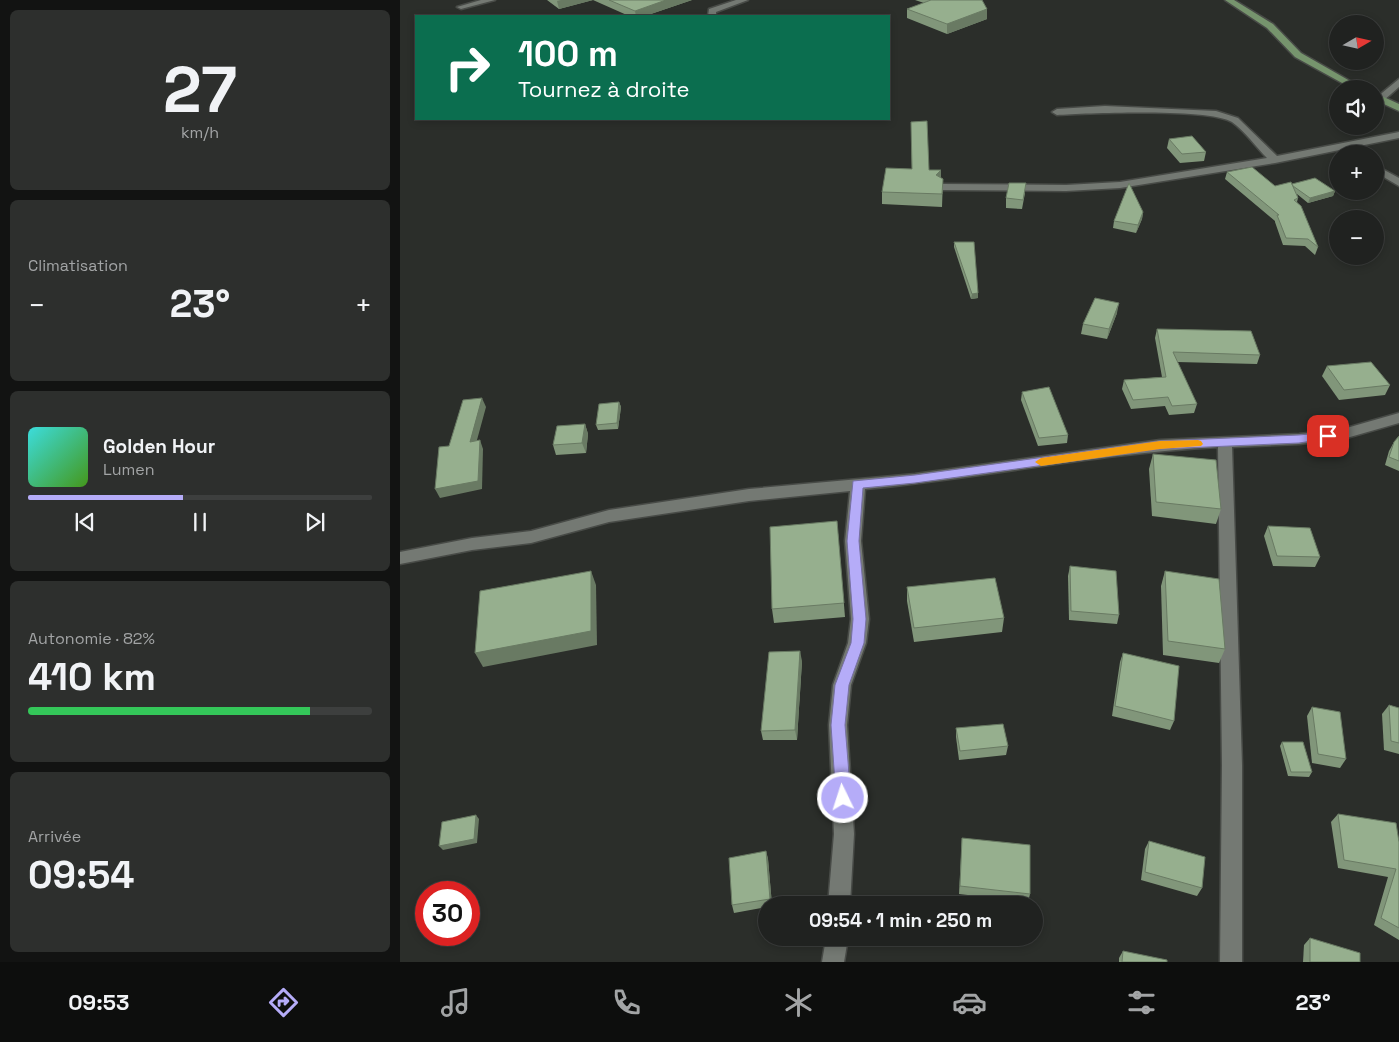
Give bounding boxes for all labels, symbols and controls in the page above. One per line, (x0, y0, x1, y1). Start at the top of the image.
north arrow (1329, 15, 1384, 70)
map controls (1329, 15, 1384, 265)
text: 100 m (518, 32, 618, 76)
icon: right (435, 35, 500, 100)
text: 27 (163, 48, 237, 131)
text: Tournez à droite (518, 75, 689, 103)
button: sound (1329, 80, 1384, 135)
text: km/h (181, 122, 219, 143)
button: + (1329, 145, 1384, 200)
button: − (1329, 210, 1384, 265)
text: Climatisation (28, 255, 128, 276)
text: 23° (170, 280, 230, 328)
text: − (28, 287, 45, 323)
text: + (355, 287, 372, 323)
pin (1307, 415, 1349, 457)
icon: arrive (1314, 422, 1342, 450)
text: Golden Hour (103, 434, 215, 459)
text: Lumen (103, 459, 155, 480)
icon: previous (71, 508, 99, 536)
icon: pause (186, 508, 214, 536)
icon: next (301, 508, 329, 536)
text: Autonomie · 82% (28, 628, 155, 649)
text: 410 km (28, 653, 156, 701)
position arrow (816, 771, 868, 823)
text: Arrivée (28, 826, 81, 847)
text: 09:54 (28, 851, 134, 899)
speed limit sign: 30 (415, 881, 480, 946)
text: 09:54 · 1 min · 250 m (809, 908, 992, 933)
icon: directions (266, 985, 301, 1020)
icon: music (438, 985, 473, 1020)
icon: phone (609, 985, 644, 1020)
icon: climate (781, 985, 816, 1020)
icon: car (952, 985, 987, 1020)
icon: filters (1124, 985, 1159, 1020)
text: 09:53 (68, 988, 129, 1016)
text: 23° (1296, 988, 1331, 1016)

